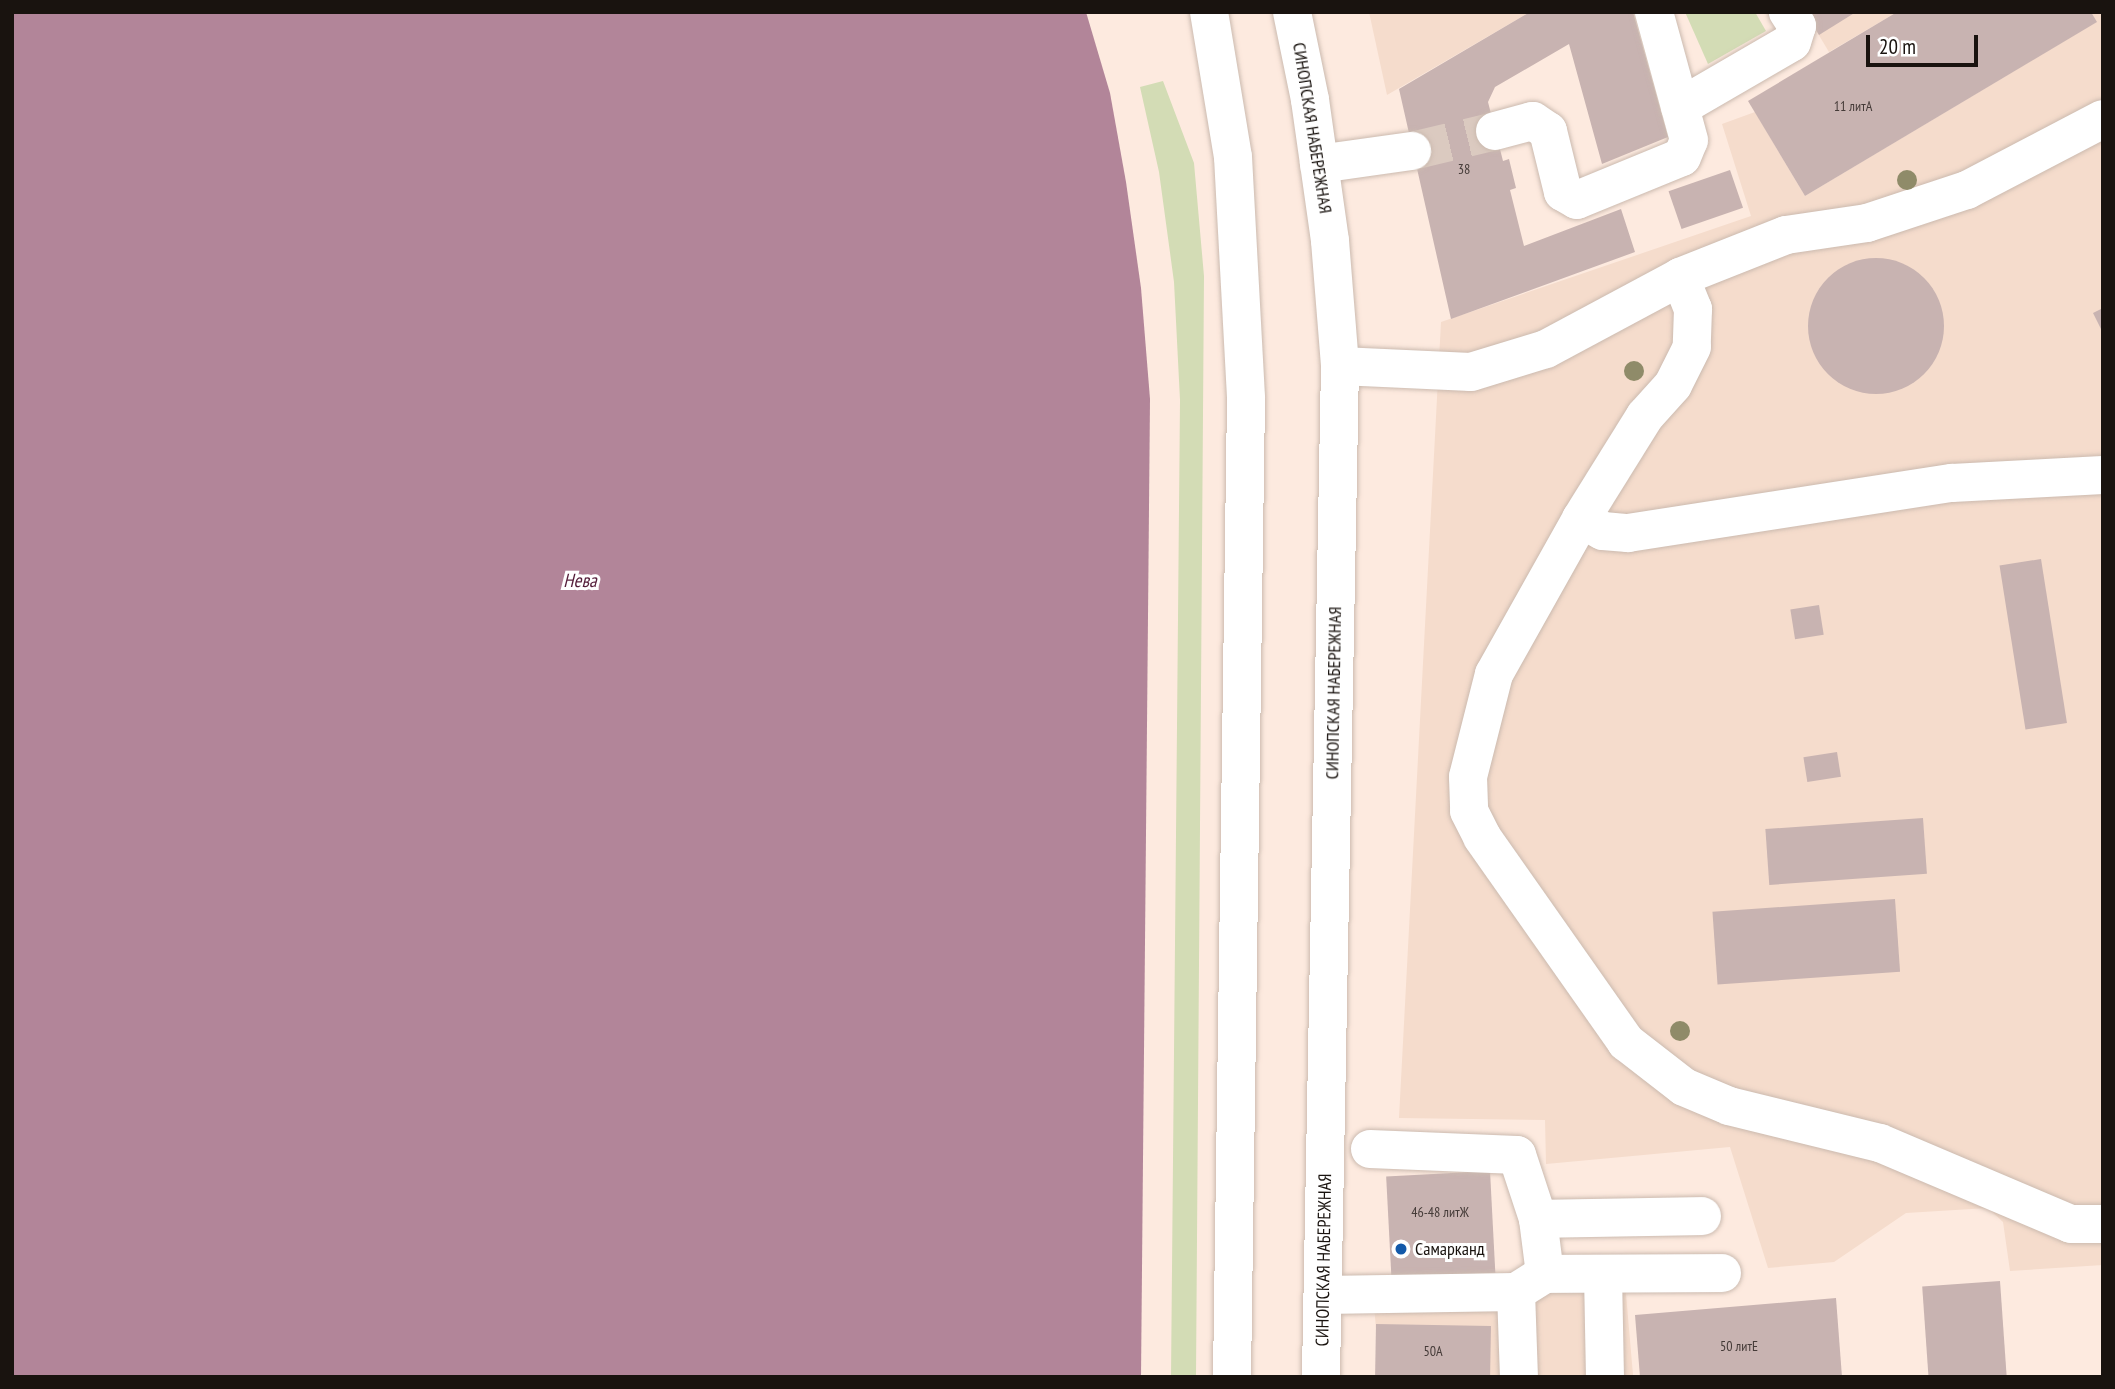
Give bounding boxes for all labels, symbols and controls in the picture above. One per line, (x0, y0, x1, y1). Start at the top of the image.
scale bar (1870, 21, 1982, 65)
text: 20 m (1879, 33, 1916, 60)
street label: СИНОПСКАЯ НАБЕРЕЖНАЯ (1288, 41, 1336, 215)
house number: 11 литА (1834, 98, 1872, 114)
house number: 38 (1458, 161, 1470, 177)
water label: Нева (563, 570, 597, 592)
street label: СИНОПСКАЯ НАБЕРЕЖНАЯ (1322, 606, 1346, 780)
street label: СИНОПСКАЯ НАБЕРЕЖНАЯ (1312, 1173, 1336, 1347)
house number: 46-48 литЖ (1411, 1204, 1469, 1220)
place label: Самарканд (1415, 1238, 1485, 1260)
marker: Самарканд (1393, 1241, 1409, 1257)
house number: 50 литЕ (1720, 1338, 1758, 1354)
house number: 50А (1423, 1343, 1443, 1359)

